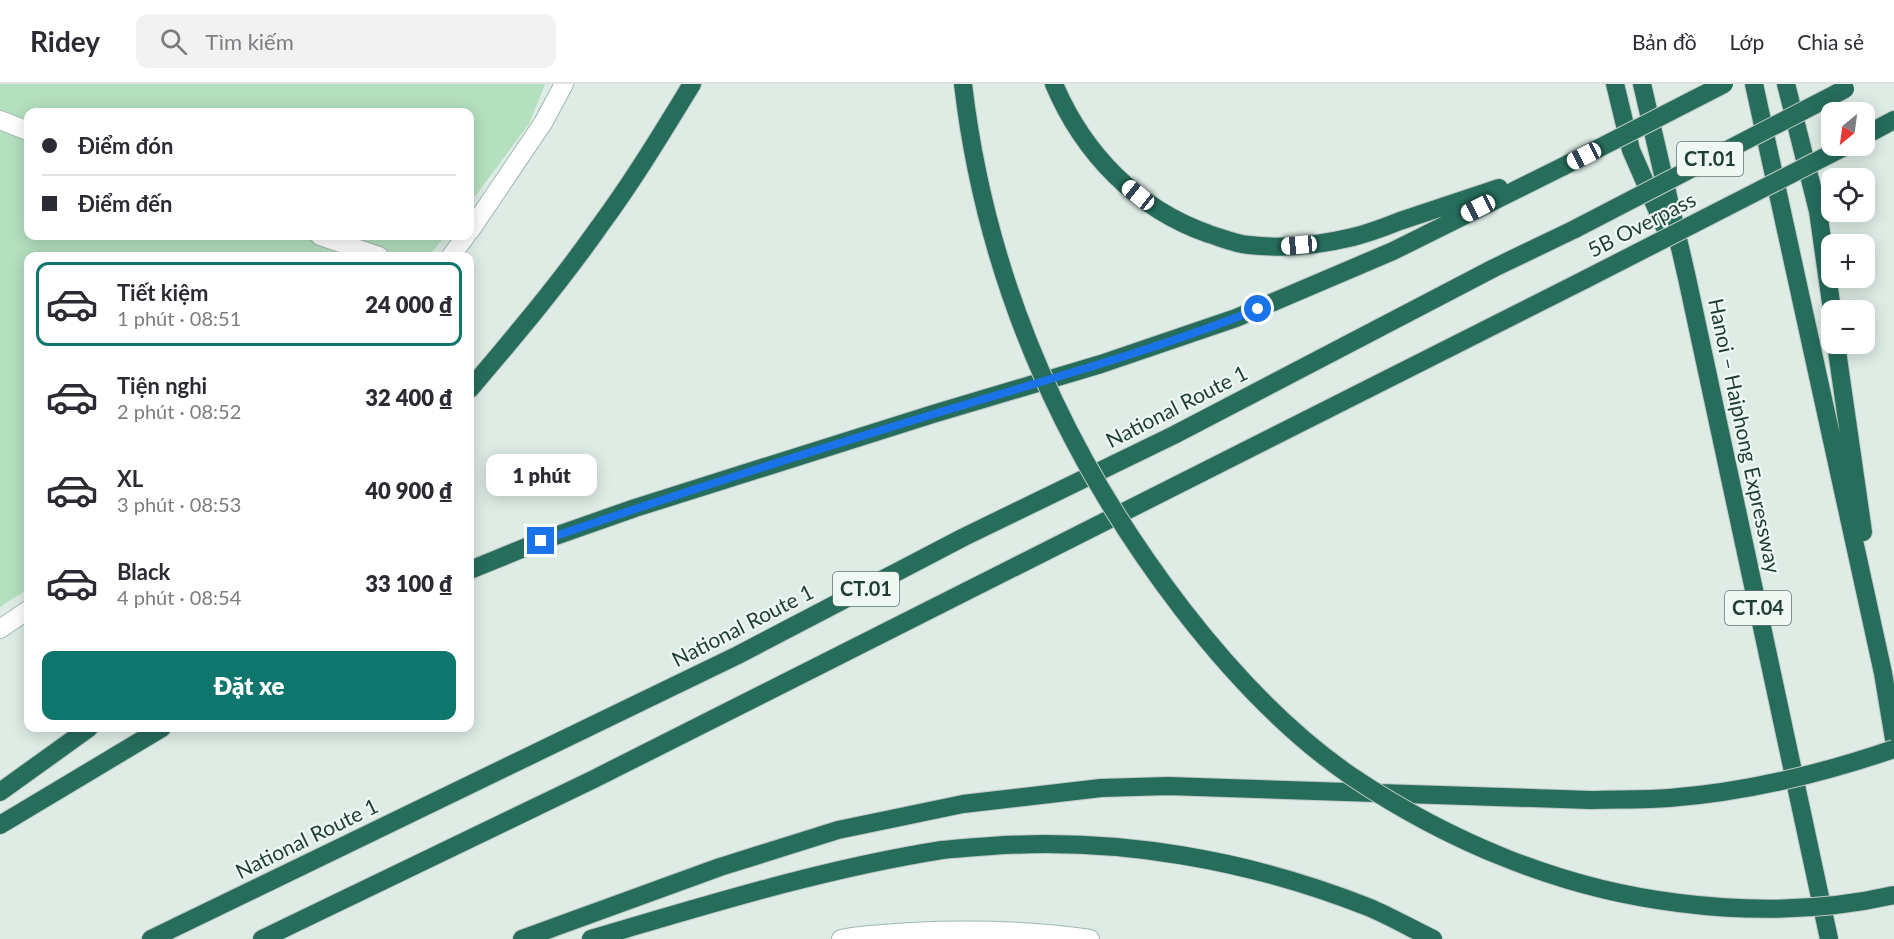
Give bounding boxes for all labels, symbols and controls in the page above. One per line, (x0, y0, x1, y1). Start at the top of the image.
search box (136, 14, 556, 68)
text: Ridey (30, 24, 100, 58)
icon: search (157, 25, 190, 58)
text: Tìm kiếm (205, 28, 294, 55)
text: Bản đồ (1632, 29, 1697, 54)
text: Lớp (1730, 29, 1764, 54)
text: Chia sẻ (1797, 29, 1864, 54)
north arrow (1821, 102, 1875, 156)
map controls (1821, 102, 1875, 354)
text: Điểm đón (78, 132, 173, 159)
car (1564, 140, 1604, 172)
road number: CT.01 (1677, 142, 1743, 176)
button: locate (1821, 168, 1875, 222)
car (1118, 177, 1158, 213)
street label: 5B Overpass (1583, 186, 1699, 261)
text: Điểm đến (78, 190, 173, 217)
car (1458, 192, 1498, 224)
car (1280, 234, 1318, 256)
button: + (1821, 234, 1875, 288)
icon: car (45, 277, 99, 331)
text: Tiết kiệm (117, 279, 208, 306)
text: 24 000 ₫ (365, 291, 453, 318)
route start (1244, 295, 1271, 322)
street label: Hanoi – Haiphong Expressway (1704, 296, 1787, 576)
button: − (1821, 300, 1875, 354)
text: 1 phút · 08:51 (117, 306, 241, 330)
street label: National Route 1 (1101, 359, 1251, 452)
icon: car (45, 370, 99, 424)
text: Tiện nghi (117, 372, 207, 399)
text: 32 400 ₫ (365, 384, 453, 411)
text: 2 phút · 08:52 (117, 399, 241, 423)
callout: 1 phút (486, 454, 596, 496)
icon: car (45, 463, 99, 517)
text: 1 phút (512, 463, 571, 487)
text: XL (117, 465, 143, 492)
text: 40 900 ₫ (365, 477, 453, 504)
text: 3 phút · 08:53 (117, 492, 241, 516)
route end (527, 527, 554, 554)
icon: car (45, 556, 99, 610)
text: Black (117, 558, 170, 585)
text: 33 100 ₫ (365, 570, 453, 597)
road number: CT.01 (833, 572, 899, 606)
street label: National Route 1 (667, 578, 817, 671)
text: 4 phút · 08:54 (117, 585, 241, 609)
road number: CT.04 (1725, 591, 1791, 625)
button: Đặt xe (42, 651, 456, 720)
street label: National Route 1 (231, 792, 382, 883)

